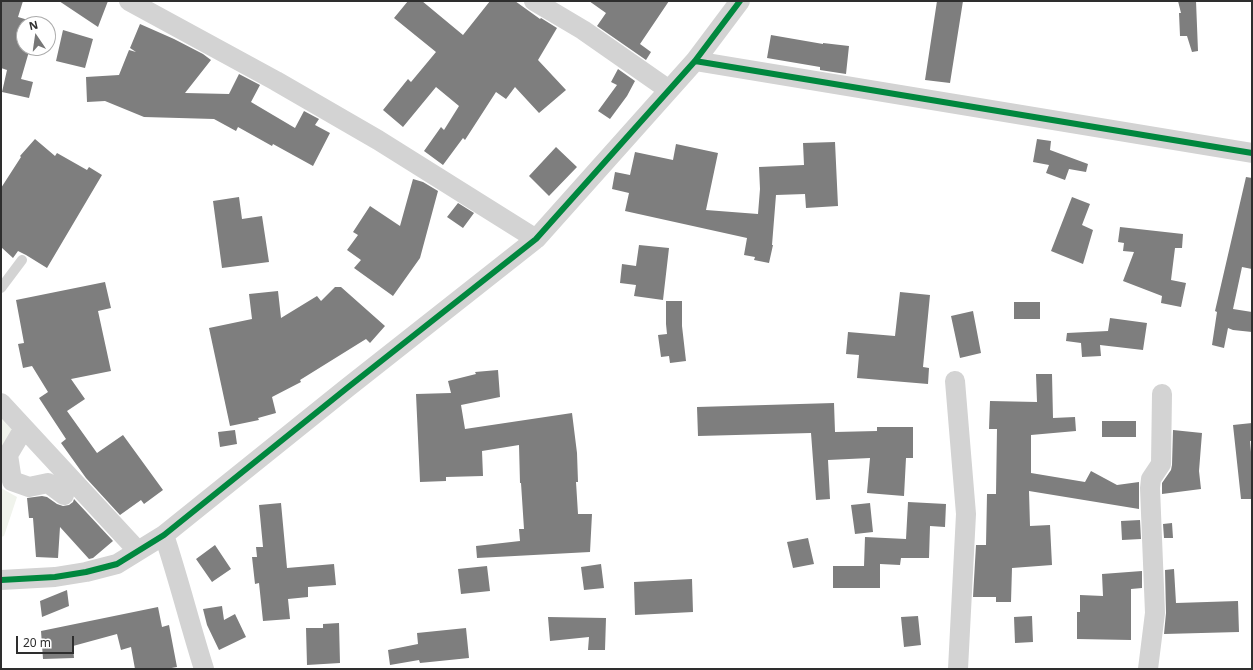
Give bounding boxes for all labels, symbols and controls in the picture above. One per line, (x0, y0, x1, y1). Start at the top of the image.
north arrow (16, 16, 56, 56)
text: N (27, 16, 39, 33)
scale bar (18, 628, 76, 654)
text: 20 m (23, 634, 51, 651)

